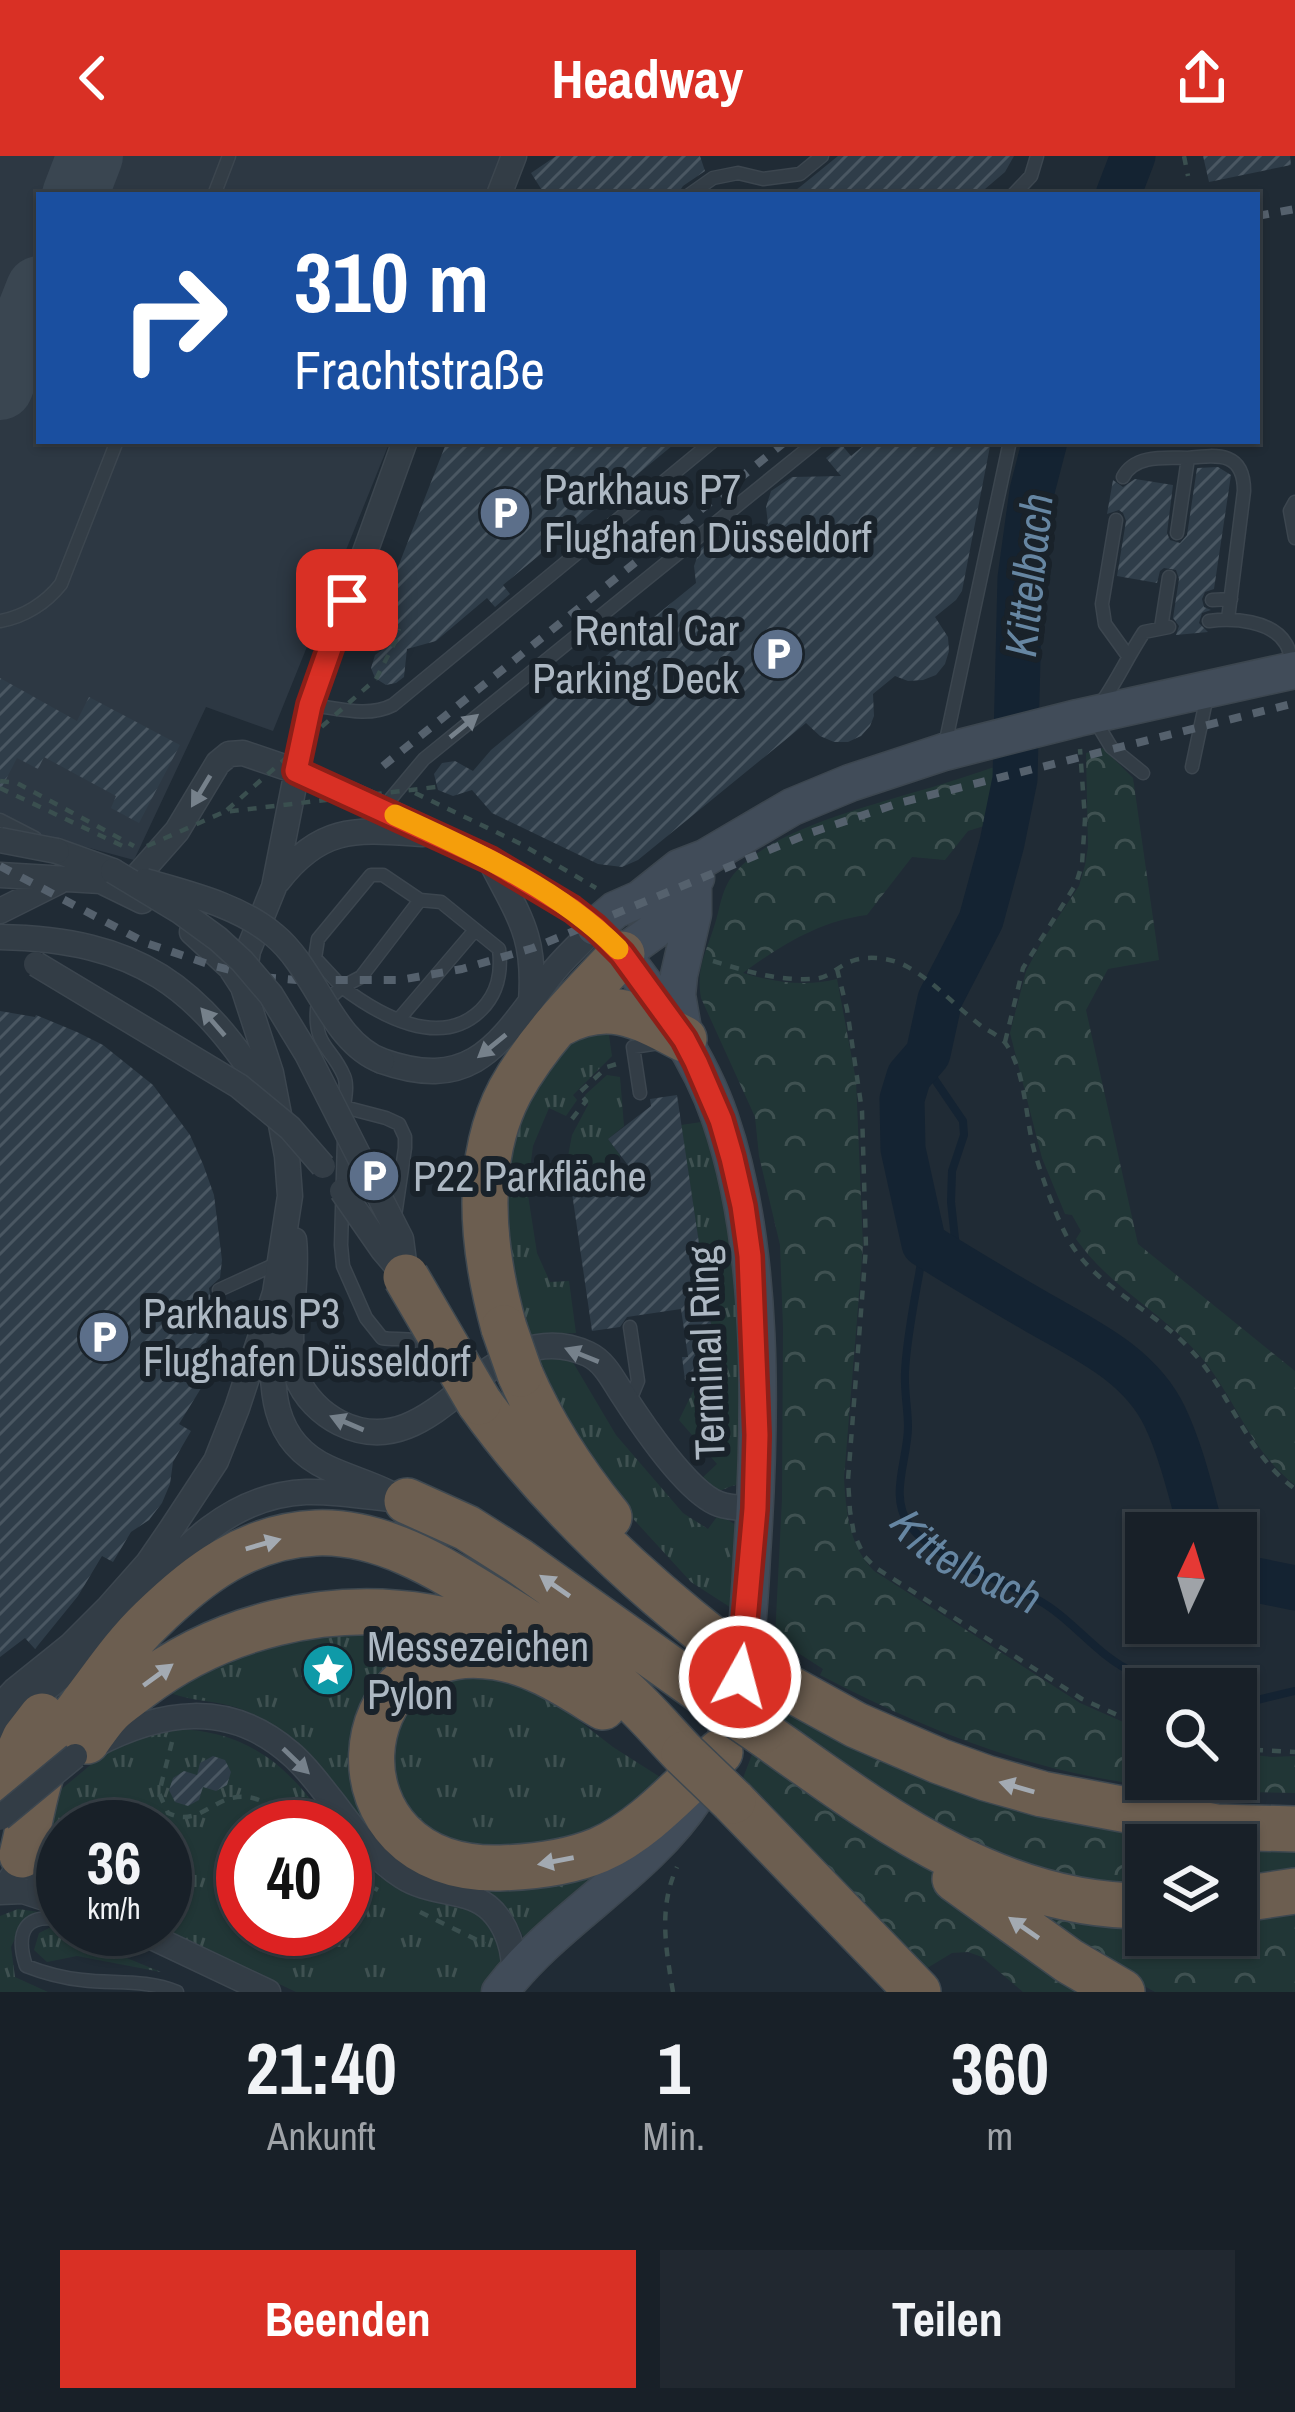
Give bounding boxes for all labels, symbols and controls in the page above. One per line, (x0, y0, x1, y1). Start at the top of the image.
text: Headway (552, 42, 743, 115)
icon: back (60, 45, 126, 111)
icon: share (1169, 45, 1235, 111)
text: 310 m (294, 225, 489, 338)
icon: right (96, 240, 252, 396)
text: Frachtstraße (294, 333, 545, 406)
place label: Parkhaus P7 Flughafen Düsseldorf (544, 461, 872, 565)
parking icon: Parkhaus P7 Flughafen Düsseldorf (477, 485, 533, 541)
water label: Kittelbach (989, 490, 1067, 660)
pin (296, 549, 398, 651)
icon: arrive (314, 567, 380, 633)
place label: Rental Car Parking Deck (532, 602, 740, 706)
parking icon: Rental Car Parking Deck (750, 626, 806, 682)
one-way arrow (449, 714, 480, 739)
one-way arrow (191, 774, 212, 808)
one-way arrow (200, 1007, 227, 1036)
one-way arrow (477, 1033, 507, 1059)
parking icon: P22 Parkfläche (346, 1148, 402, 1204)
place label: P22 Parkfläche (413, 1148, 647, 1204)
street label: Terminal Ring (674, 1245, 738, 1461)
place label: Parkhaus P3 Flughafen Düsseldorf (143, 1285, 471, 1389)
parking icon: Parkhaus P3 Flughafen Düsseldorf (76, 1309, 132, 1365)
one-way arrow (564, 1345, 600, 1364)
one-way arrow (329, 1413, 365, 1432)
water label: Kittelbach (877, 1497, 1053, 1628)
north arrow (1125, 1512, 1257, 1644)
map controls (1125, 1512, 1257, 1956)
one-way arrow (245, 1534, 282, 1552)
one-way arrow (539, 1575, 571, 1598)
position arrow (677, 1614, 803, 1740)
place label: Messezeichen Pylon (367, 1618, 589, 1722)
place icon: Messezeichen Pylon (300, 1642, 356, 1698)
one-way arrow (142, 1663, 174, 1687)
button: search (1125, 1668, 1257, 1800)
one-way arrow (281, 1746, 310, 1774)
one-way arrow (998, 1776, 1035, 1795)
speed limit sign: 40 (216, 1800, 372, 1956)
text: 36 (87, 1822, 141, 1903)
button: layers (1125, 1824, 1257, 1956)
one-way arrow (536, 1852, 574, 1871)
text: km/h (87, 1888, 141, 1928)
one-way arrow (1008, 1917, 1040, 1941)
text: 21:40 (246, 2019, 397, 2116)
text: 1 (657, 2019, 690, 2116)
text: 360 (951, 2019, 1049, 2116)
text: Ankunft (267, 2110, 376, 2162)
text: Min. (643, 2110, 705, 2162)
text: m (987, 2110, 1013, 2162)
button: Beenden (60, 2250, 636, 2388)
button: Teilen (660, 2250, 1235, 2388)

